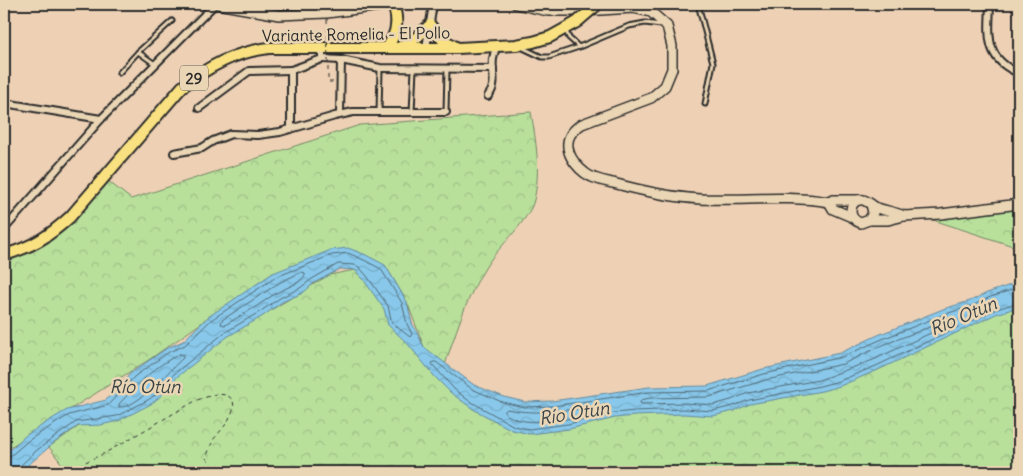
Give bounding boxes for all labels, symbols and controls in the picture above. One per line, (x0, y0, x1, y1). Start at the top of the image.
street label: Variante Romelia - El Pollo (262, 22, 450, 46)
road number: 29 (180, 66, 208, 90)
water label: Río Otún (926, 291, 1001, 340)
water label: Río Otún (110, 375, 181, 398)
water label: Río Otún (537, 396, 611, 430)

